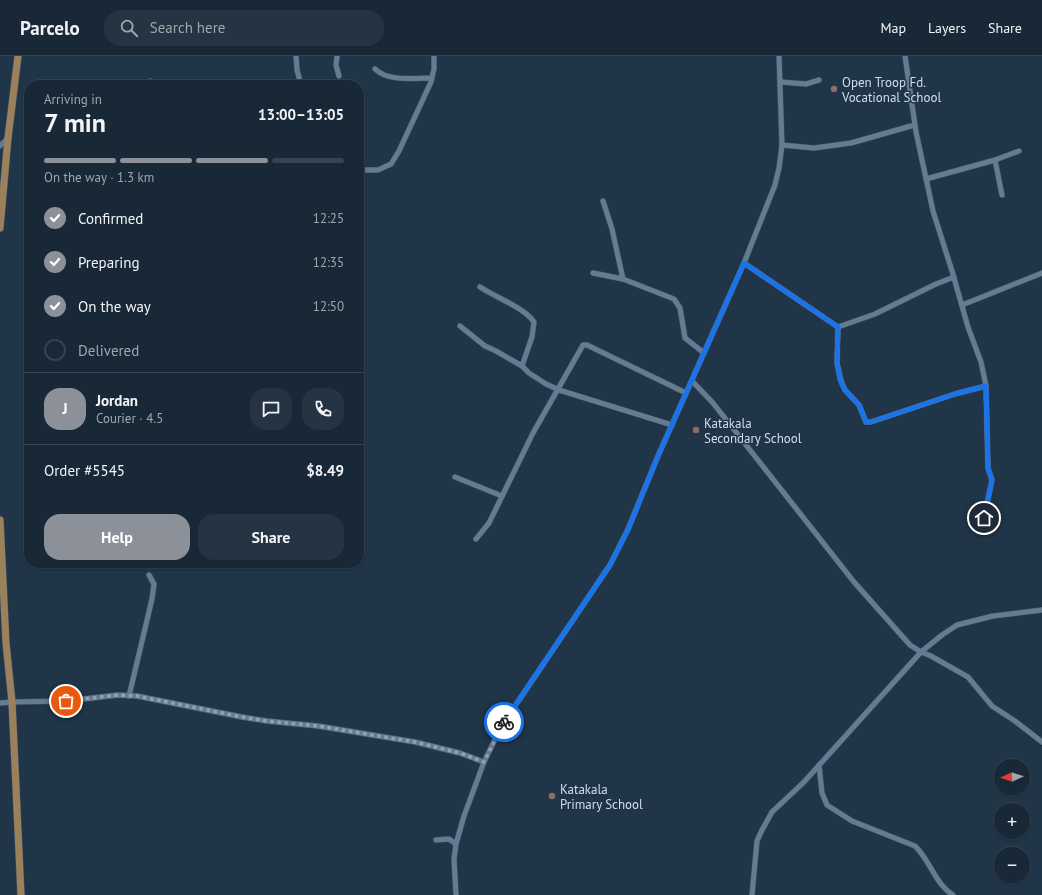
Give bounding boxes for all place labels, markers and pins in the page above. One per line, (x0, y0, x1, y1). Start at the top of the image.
place label: Open Troop Fd. Vocational School (841, 74, 941, 106)
marker: Open Troop Fd. Vocational School (829, 84, 839, 94)
place label: Katakala Secondary School (704, 415, 802, 447)
marker: Katakala Secondary School (691, 425, 701, 435)
pin (967, 501, 1001, 535)
pin (49, 684, 83, 718)
place label: Katakala Primary School (560, 781, 643, 813)
marker: Katakala Primary School (547, 791, 557, 801)

